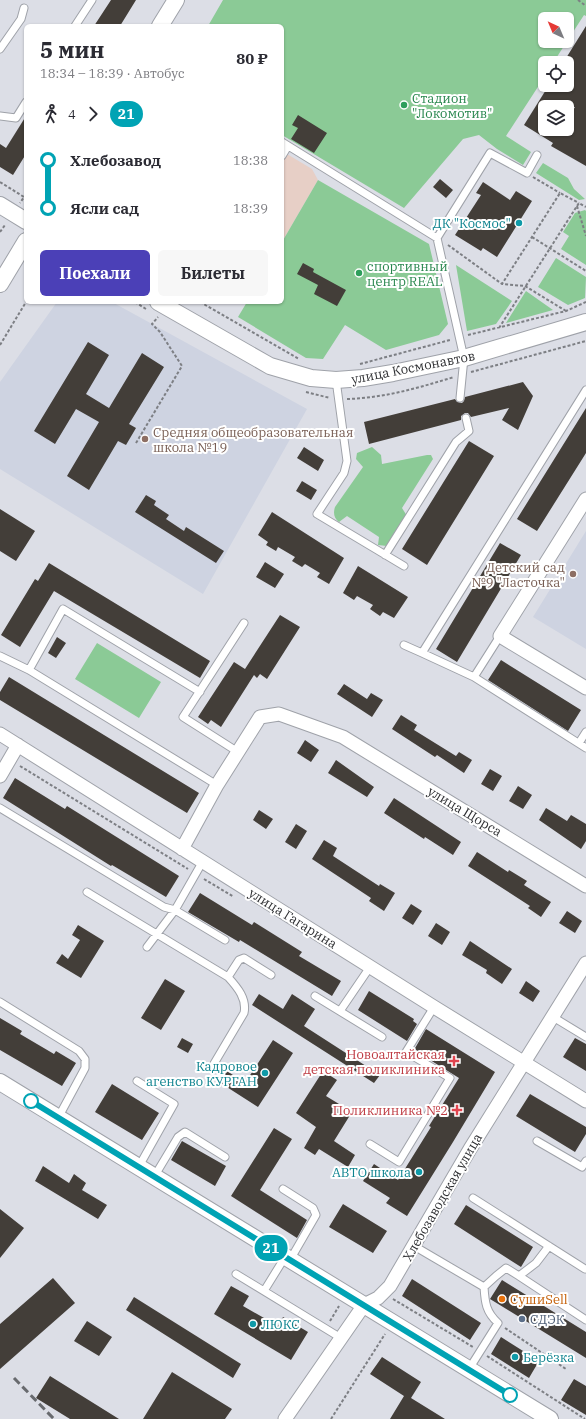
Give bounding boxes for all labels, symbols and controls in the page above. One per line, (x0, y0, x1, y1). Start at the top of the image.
north arrow (538, 12, 574, 48)
map controls (538, 12, 574, 136)
text: 5 мин (40, 35, 105, 64)
text: 80 ₽ (236, 49, 268, 68)
button: locate (538, 56, 574, 92)
text: 18:34 – 18:39 · Автобус (40, 65, 185, 82)
place label: Стадион "Локомотив" (412, 90, 492, 122)
marker: Стадион "Локомотив" (399, 100, 409, 110)
button: layers (538, 100, 574, 136)
icon: walk (40, 103, 62, 125)
icon: forward (82, 103, 104, 125)
text: 21 (118, 105, 135, 123)
text: 4 (68, 106, 76, 123)
text: Хлебозавод (70, 151, 161, 170)
text: 18:38 (233, 152, 268, 169)
text: Ясли сад (70, 199, 139, 218)
text: 18:39 (233, 200, 268, 217)
place label: ДК "Космос" (433, 215, 511, 232)
marker: ДК "Космос" (514, 218, 524, 228)
button: Поехали (40, 250, 150, 296)
button: Билеты (158, 250, 268, 296)
place label: спортивный центр REAL (367, 258, 448, 290)
marker: спортивный центр REAL (354, 268, 364, 278)
street label: улица Космонавтов (350, 347, 476, 388)
place label: Средняя общеобразовательная школа №19 (153, 424, 353, 456)
marker: Средняя общеобразовательная школа №19 (140, 434, 150, 444)
place label: Детский сад №9 "Ласточка" (471, 559, 565, 591)
marker: Детский сад №9 "Ласточка" (568, 569, 578, 579)
street label: улица Щорса (424, 783, 505, 840)
street label: улица Гагарина (245, 884, 340, 952)
place label: Новоалтайская детская поликлиника (303, 1046, 445, 1078)
marker: Новоалтайская детская поликлиника (448, 1055, 460, 1067)
place label: Кадровое агенство КУРГАН (146, 1058, 257, 1090)
marker: Кадровое агенство КУРГАН (260, 1068, 270, 1078)
unlabelled marker (23, 1093, 39, 1109)
place label: Поликлиника №2 (333, 1102, 448, 1119)
marker: Поликлиника №2 (451, 1104, 463, 1116)
street label: Хлебозаводская улица (399, 1130, 486, 1264)
place label: АВТО школа (332, 1164, 411, 1181)
marker: АВТО школа (414, 1167, 424, 1177)
line badge: 21 (253, 1235, 289, 1261)
text: 21 (263, 1239, 279, 1257)
place label: СушиSell (510, 1291, 568, 1308)
marker: СушиSell (497, 1294, 507, 1304)
place label: СДЭК (530, 1311, 565, 1328)
marker: СДЭК (517, 1314, 527, 1324)
place label: ЛЮКС (261, 1316, 300, 1333)
marker: ЛЮКС (248, 1319, 258, 1329)
place label: Берёзка (523, 1349, 574, 1366)
marker: Берёзка (510, 1352, 520, 1362)
unlabelled marker (502, 1387, 518, 1403)

